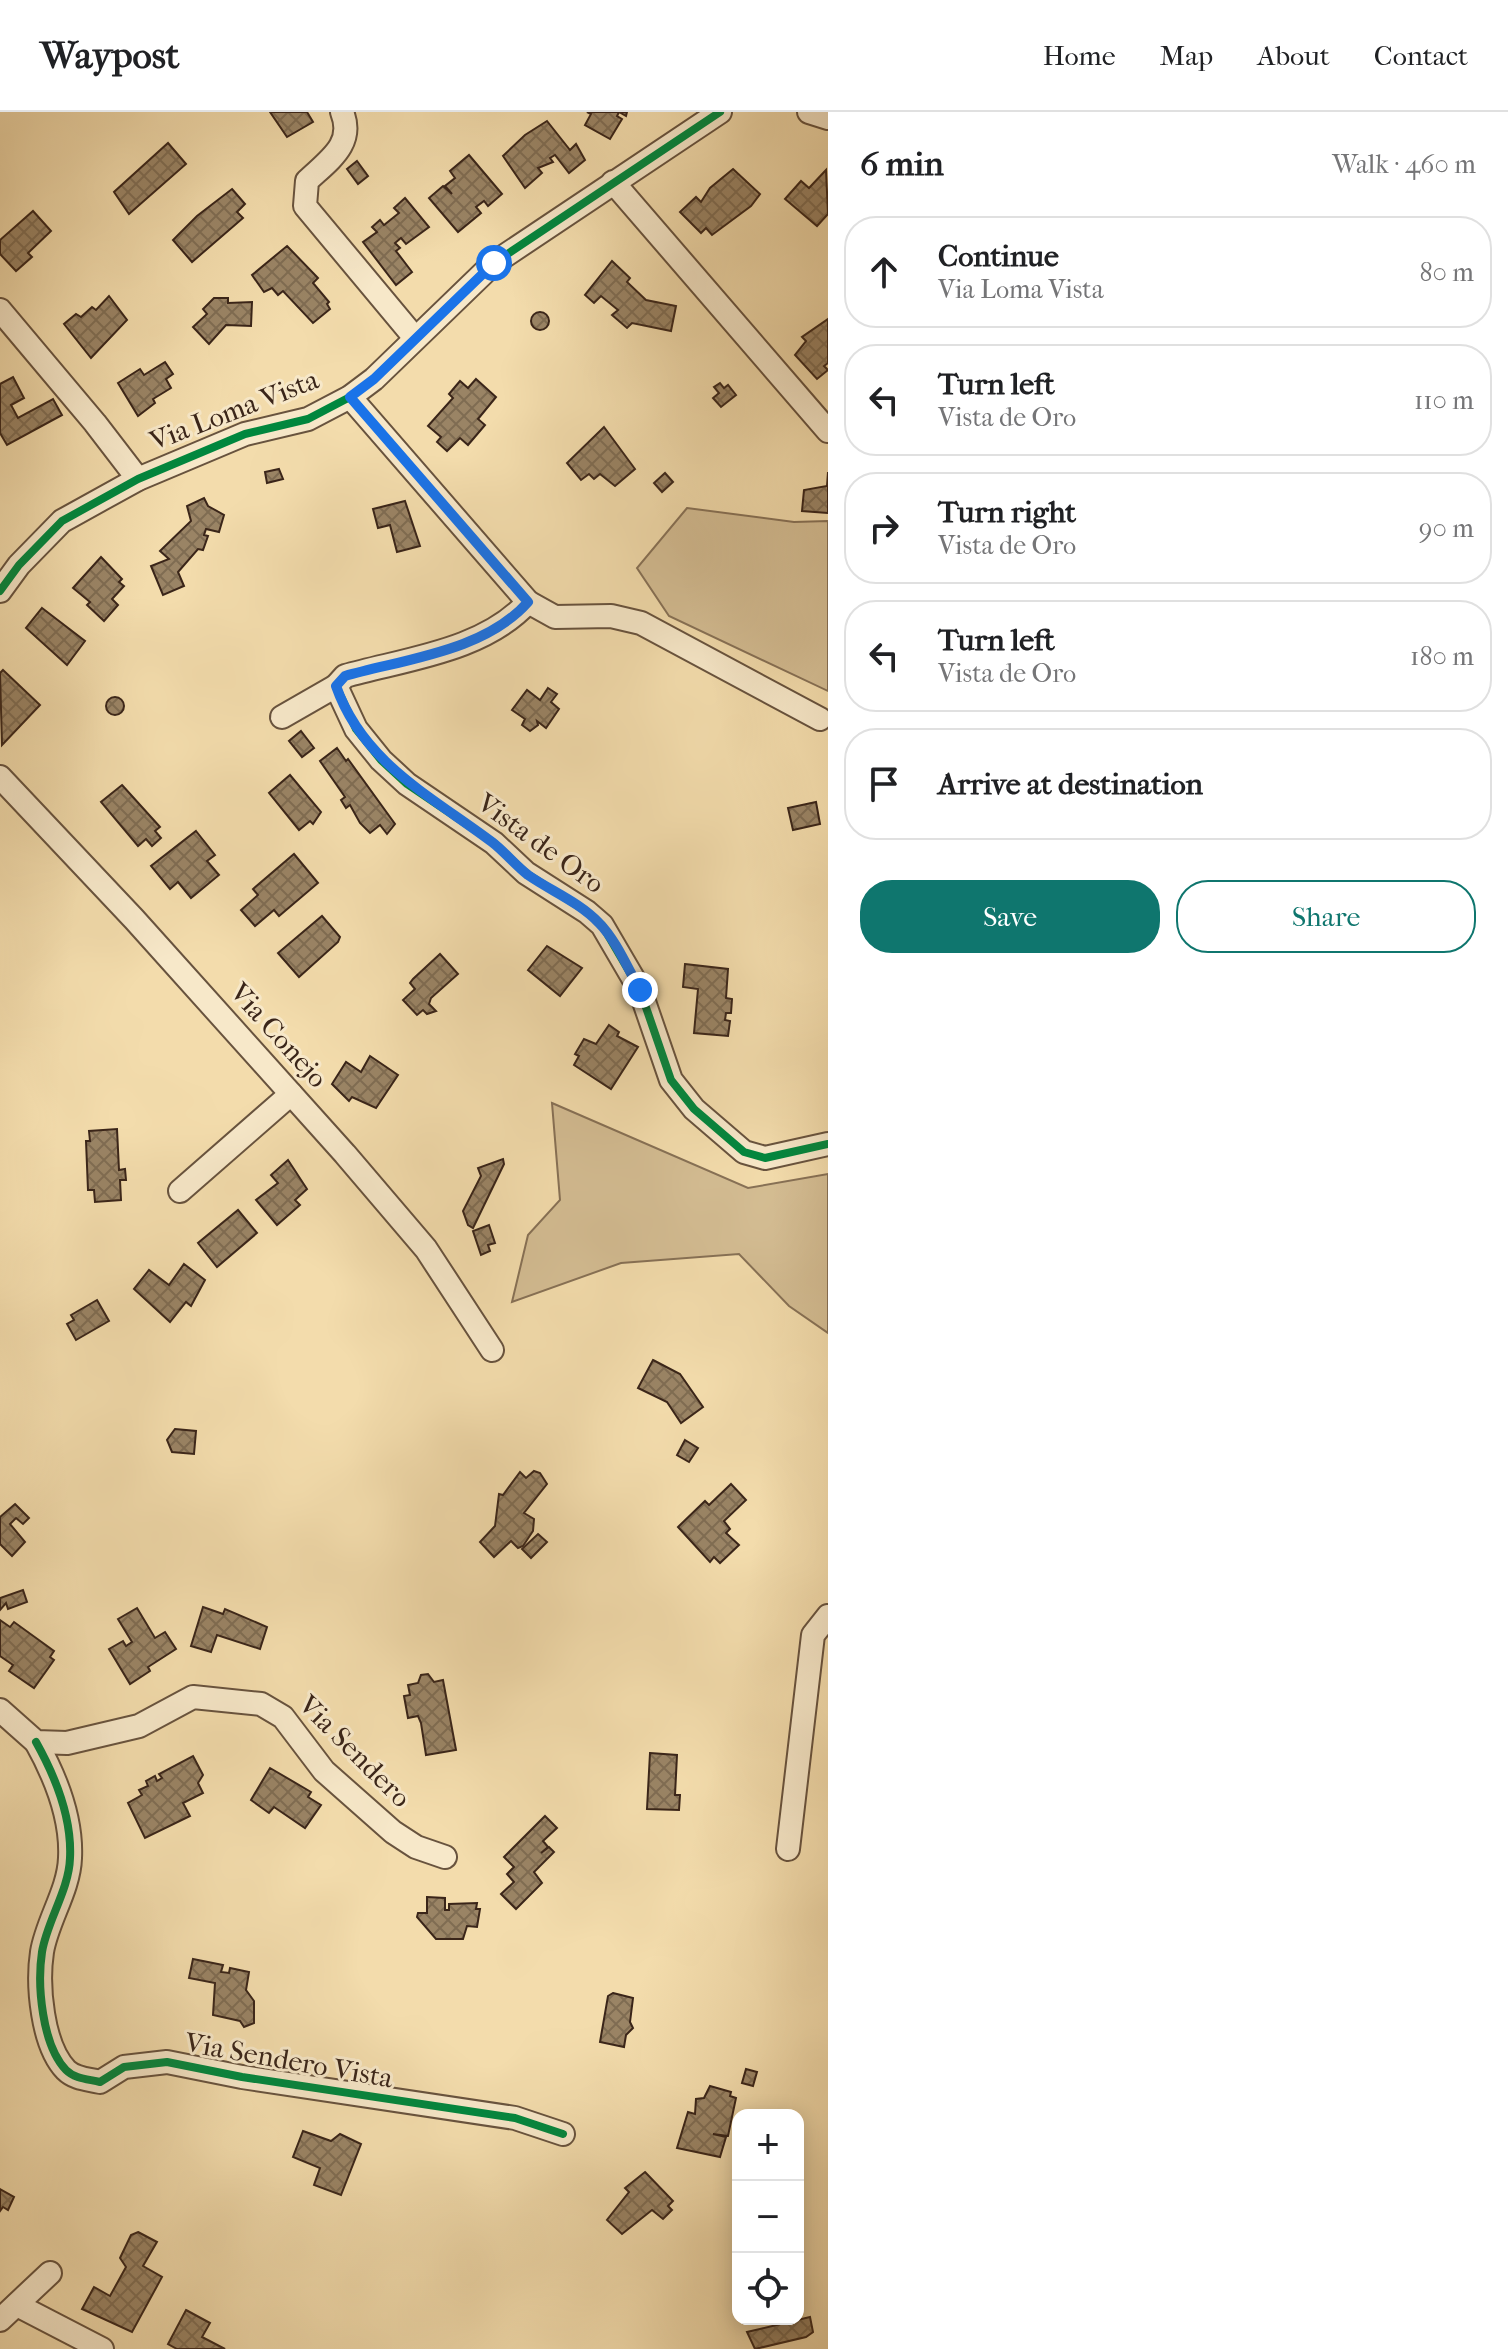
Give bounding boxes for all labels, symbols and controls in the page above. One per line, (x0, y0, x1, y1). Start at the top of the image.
text: Waypost (40, 33, 179, 78)
text: Home (1043, 39, 1116, 72)
text: Map (1160, 39, 1213, 72)
text: About (1257, 39, 1330, 72)
text: Contact (1374, 39, 1468, 72)
text: 6 min (860, 144, 944, 184)
text: Walk · 460 m (1332, 149, 1476, 180)
text: Continue (938, 239, 1059, 274)
route start (476, 245, 512, 281)
icon: ahead (862, 250, 906, 294)
text: 80 m (1419, 257, 1474, 288)
text: Via Loma Vista (938, 274, 1104, 305)
street label: Via Loma Vista (144, 362, 324, 458)
text: Turn left (938, 367, 1055, 402)
icon: left (862, 378, 906, 422)
text: 110 m (1414, 385, 1474, 416)
text: Vista de Oro (938, 402, 1076, 433)
text: Turn right (938, 495, 1076, 530)
icon: right (862, 506, 906, 550)
text: 90 m (1419, 513, 1474, 544)
text: Vista de Oro (938, 530, 1076, 561)
text: Turn left (938, 623, 1055, 658)
icon: left (862, 634, 906, 678)
text: 180 m (1410, 641, 1474, 672)
text: Vista de Oro (938, 658, 1076, 689)
icon: arrive (862, 762, 906, 806)
text: Arrive at destination (938, 767, 1203, 802)
street label: Vista de Oro (470, 785, 611, 900)
button: Save (860, 880, 1160, 953)
button: Share (1176, 880, 1476, 953)
route end (622, 972, 658, 1008)
street label: Via Conejo (223, 975, 335, 1094)
street label: Via Sendero (291, 1687, 418, 1814)
street label: Via Sendero Vista (181, 2025, 397, 2095)
map controls (732, 2109, 804, 2325)
button: + (732, 2109, 804, 2181)
button: − (732, 2181, 804, 2253)
button: locate (732, 2253, 804, 2325)

